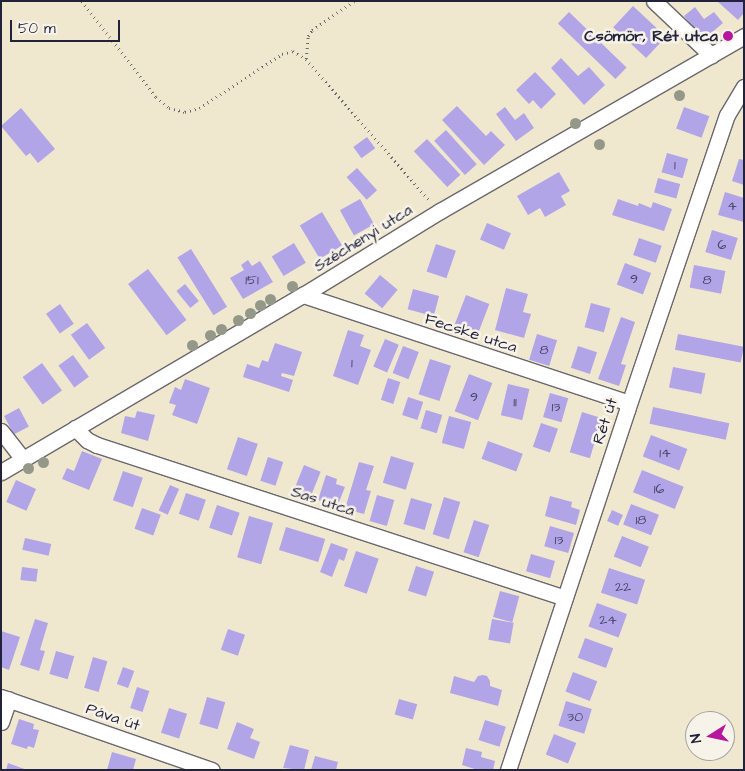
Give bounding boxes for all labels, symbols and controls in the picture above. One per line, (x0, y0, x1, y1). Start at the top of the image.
scale bar (12, 10, 122, 42)
text: 50 m (18, 18, 56, 39)
place label: Csömör, Rét utca (584, 26, 718, 46)
marker: Csömör, Rét utca (722, 30, 734, 42)
house number: 1 (674, 157, 676, 173)
house number: 4 (727, 198, 737, 214)
street label: Széchenyi utca (310, 200, 416, 276)
house number: 6 (718, 237, 726, 253)
house number: 9 (630, 271, 638, 287)
house number: 151 (245, 272, 259, 288)
house number: 8 (702, 272, 712, 288)
street label: Fecske utca (423, 309, 519, 357)
house number: 8 (539, 342, 549, 358)
house number: 1 (351, 355, 353, 371)
house number: 9 (470, 389, 478, 405)
house number: 11 (513, 394, 517, 410)
street label: Rét út (589, 395, 621, 447)
house number: 13 (552, 399, 560, 415)
house number: 14 (659, 445, 671, 461)
house number: 16 (654, 481, 664, 497)
street label: Sas utca (289, 482, 357, 520)
house number: 18 (636, 512, 646, 528)
house number: 13 (555, 532, 563, 548)
house number: 22 (615, 579, 631, 595)
house number: 24 (599, 612, 617, 628)
street label: Páva út (84, 699, 142, 735)
house number: 30 (567, 709, 583, 725)
north arrow (685, 711, 735, 761)
text: N (686, 732, 707, 744)

